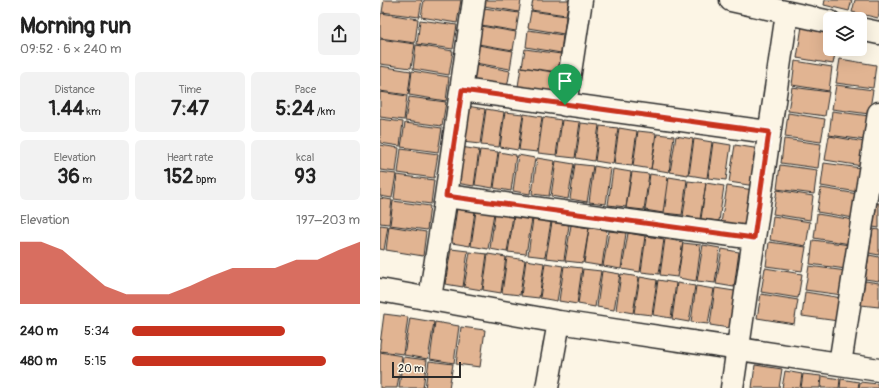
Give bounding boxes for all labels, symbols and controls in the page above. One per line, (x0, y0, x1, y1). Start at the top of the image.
text: Morning run (20, 12, 131, 40)
map controls (823, 12, 867, 56)
button: layers (823, 12, 867, 56)
button: share (318, 13, 360, 55)
text: 09:52 · 6 × 240 m (20, 41, 122, 57)
pin (548, 64, 582, 105)
icon: arrive (554, 70, 576, 92)
text: Distance (55, 83, 95, 96)
text: Time (178, 83, 201, 96)
text: Pace (294, 83, 316, 96)
text: 1.44 (49, 96, 84, 121)
text: 7:47 (171, 96, 209, 121)
text: 5:24 (275, 96, 314, 121)
text: km (84, 105, 101, 118)
text: /km (314, 105, 335, 118)
text: Elevation (54, 151, 96, 164)
text: Heart rate (167, 151, 213, 164)
text: kcal (296, 151, 314, 164)
text: 36 (57, 164, 80, 189)
text: 152 (164, 164, 194, 189)
text: 93 (295, 164, 316, 189)
text: m (80, 173, 92, 186)
text: bpm (194, 173, 216, 186)
text: Elevation (20, 212, 70, 228)
text: 197–203 m (296, 212, 360, 228)
text: 240 m (20, 323, 58, 339)
text: 5:34 (84, 323, 109, 339)
text: 480 m (20, 353, 57, 369)
text: 5:15 (84, 353, 107, 369)
scale bar (392, 360, 461, 379)
text: 20 m (398, 362, 424, 375)

